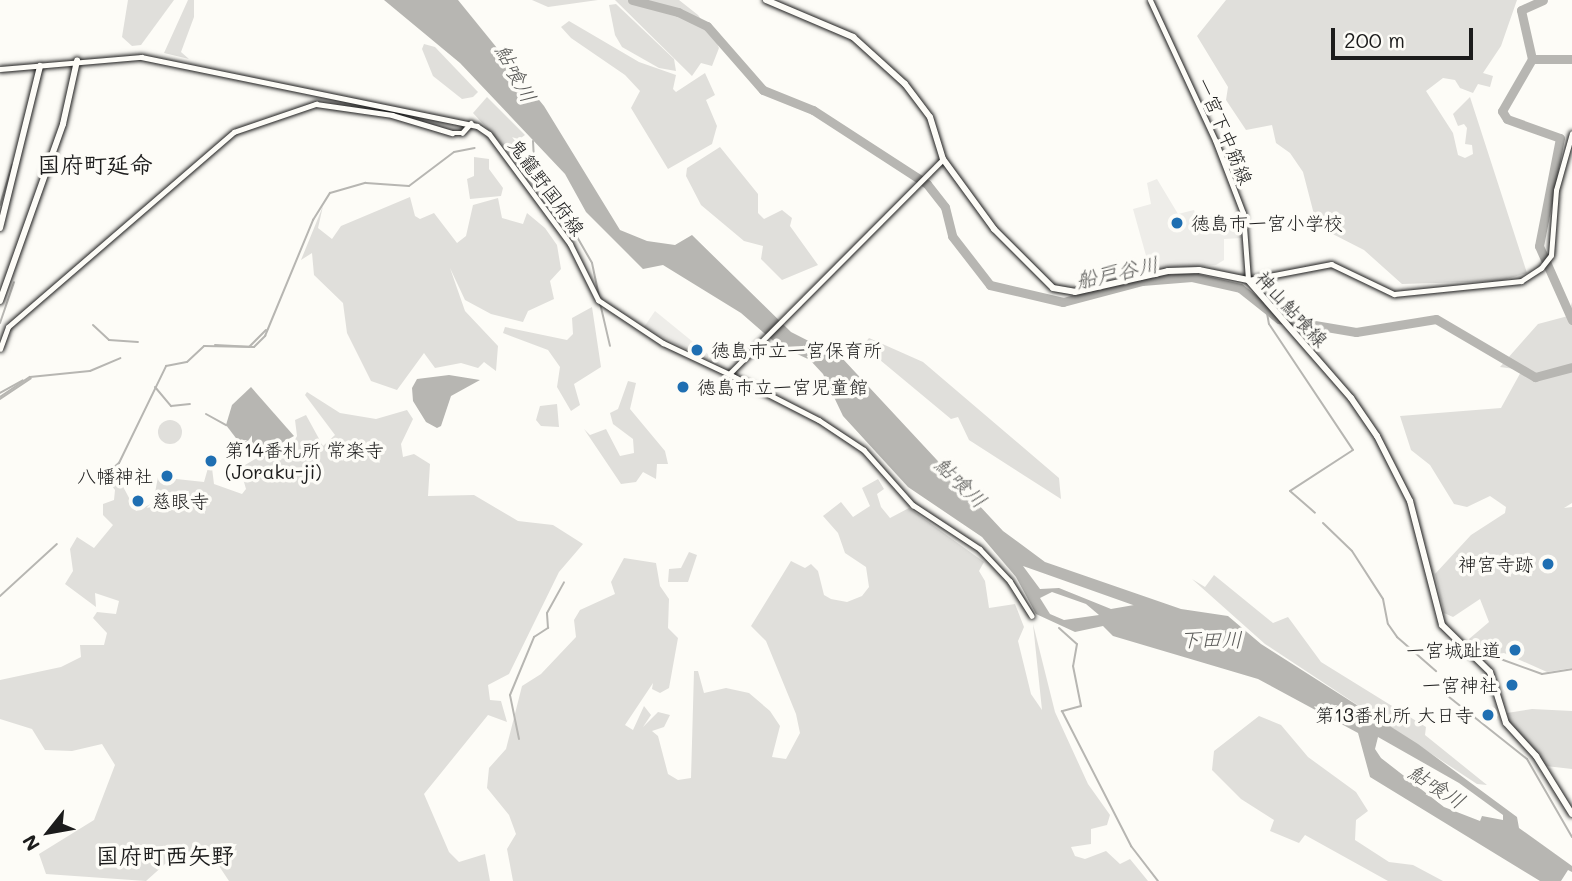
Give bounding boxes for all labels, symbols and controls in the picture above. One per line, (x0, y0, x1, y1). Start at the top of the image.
scale bar (1334, 14, 1476, 58)
text: 200 m (1344, 26, 1405, 53)
water label: 鮎喰川 (490, 39, 542, 107)
street label: 一宮下中筋線 (1192, 74, 1258, 188)
street label: 鬼籠野国府線 (504, 134, 590, 240)
district label: 国府町延命 (38, 150, 152, 178)
place label: 徳島市一宮小学校 (1191, 212, 1343, 234)
marker: 徳島市一宮小学校 (1169, 215, 1185, 231)
water label: 船戸谷川 (1073, 251, 1161, 293)
street label: 神山鮎喰線 (1251, 266, 1333, 352)
place label: 徳島市立一宮保育所 (711, 339, 882, 361)
marker: 徳島市立一宮保育所 (689, 342, 705, 358)
place label: 徳島市立一宮児童館 (697, 376, 868, 398)
marker: 徳島市立一宮児童館 (675, 379, 691, 395)
place label: 第14番札所 常楽寺 (Joraku-ji) (225, 439, 384, 483)
water label: 鮎喰川 (930, 451, 992, 513)
marker: 第14番札所 常楽寺 (Joraku-ji) (203, 453, 219, 469)
place label: 八幡神社 (77, 465, 153, 487)
marker: 八幡神社 (159, 468, 175, 484)
place label: 慈眼寺 (152, 490, 209, 512)
marker: 慈眼寺 (130, 493, 146, 509)
place label: 神宮寺跡 (1458, 553, 1534, 575)
marker: 神宮寺跡 (1540, 556, 1556, 572)
water label: 下田川 (1180, 626, 1242, 652)
place label: 一宮城趾道 (1406, 639, 1501, 661)
marker: 一宮城趾道 (1507, 642, 1523, 658)
place label: 一宮神社 (1422, 674, 1498, 696)
marker: 一宮神社 (1504, 677, 1520, 693)
place label: 第13番札所 大日寺 (1315, 704, 1474, 726)
marker: 第13番札所 大日寺 (1480, 707, 1496, 723)
water label: 鮎喰川 (1404, 758, 1470, 814)
north arrow (14, 797, 84, 867)
text: N (16, 830, 45, 856)
district label: 国府町西矢野 (96, 841, 234, 869)

